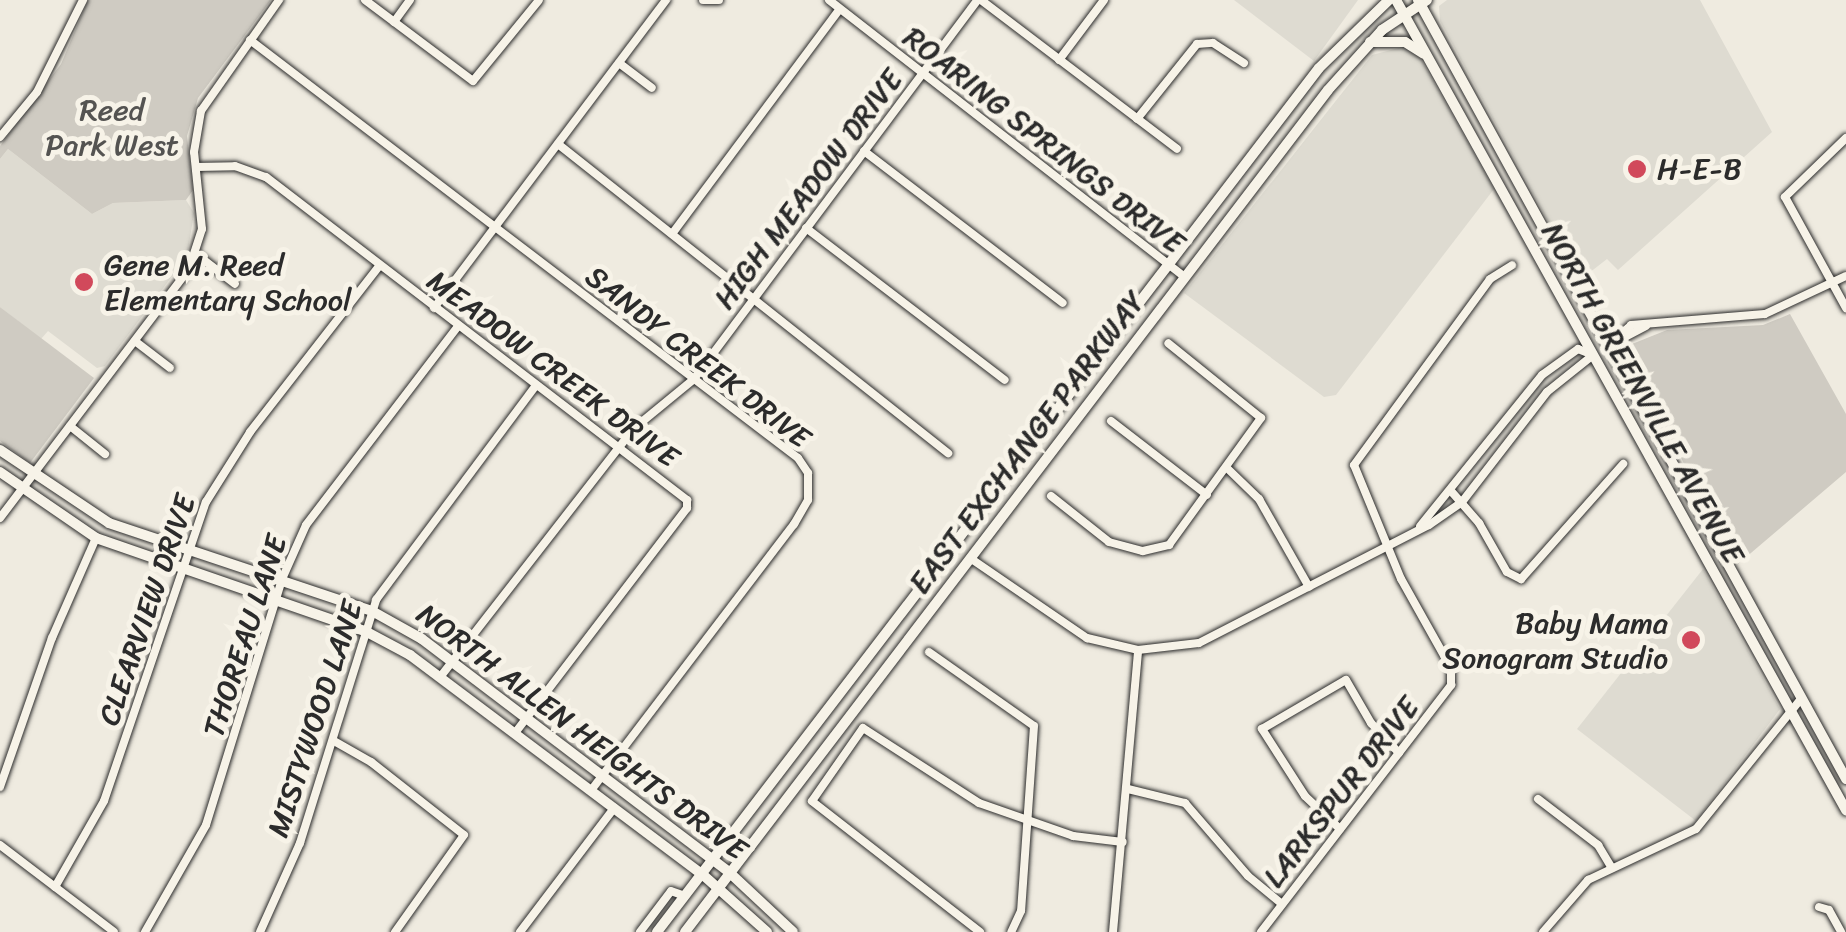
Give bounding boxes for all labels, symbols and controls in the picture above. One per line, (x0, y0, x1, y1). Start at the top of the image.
street label: ROARING SPRINGS DRIVE (897, 20, 1191, 260)
street label: HIGH MEADOW DRIVE (705, 61, 911, 317)
park label: Reed Park West (45, 92, 179, 162)
place label: H-E-B (1657, 151, 1742, 187)
marker: H-E-B (1626, 158, 1648, 180)
street label: NORTH GREENVILLE AVENUE (1534, 216, 1752, 570)
place label: Gene M. Reed Elementary School (104, 247, 352, 318)
street label: SANDY CREEK DRIVE (576, 256, 820, 458)
street label: MEADOW CREEK DRIVE (419, 262, 687, 476)
marker: Gene M. Reed Elementary School (73, 271, 95, 293)
street label: EAST EXCHANGE PARKWAY (903, 285, 1151, 599)
street label: CLEARVIEW DRIVE (90, 489, 204, 731)
street label: THOREAU LANE (195, 530, 295, 742)
street label: NORTH ALLEN HEIGHTS DRIVE (408, 595, 756, 869)
street label: MISTYWOOD LANE (260, 596, 370, 842)
place label: Baby Mama Sonogram Studio (1442, 605, 1668, 676)
marker: Baby Mama Sonogram Studio (1678, 627, 1704, 653)
street label: LARKSPUR DRIVE (1255, 689, 1427, 895)

